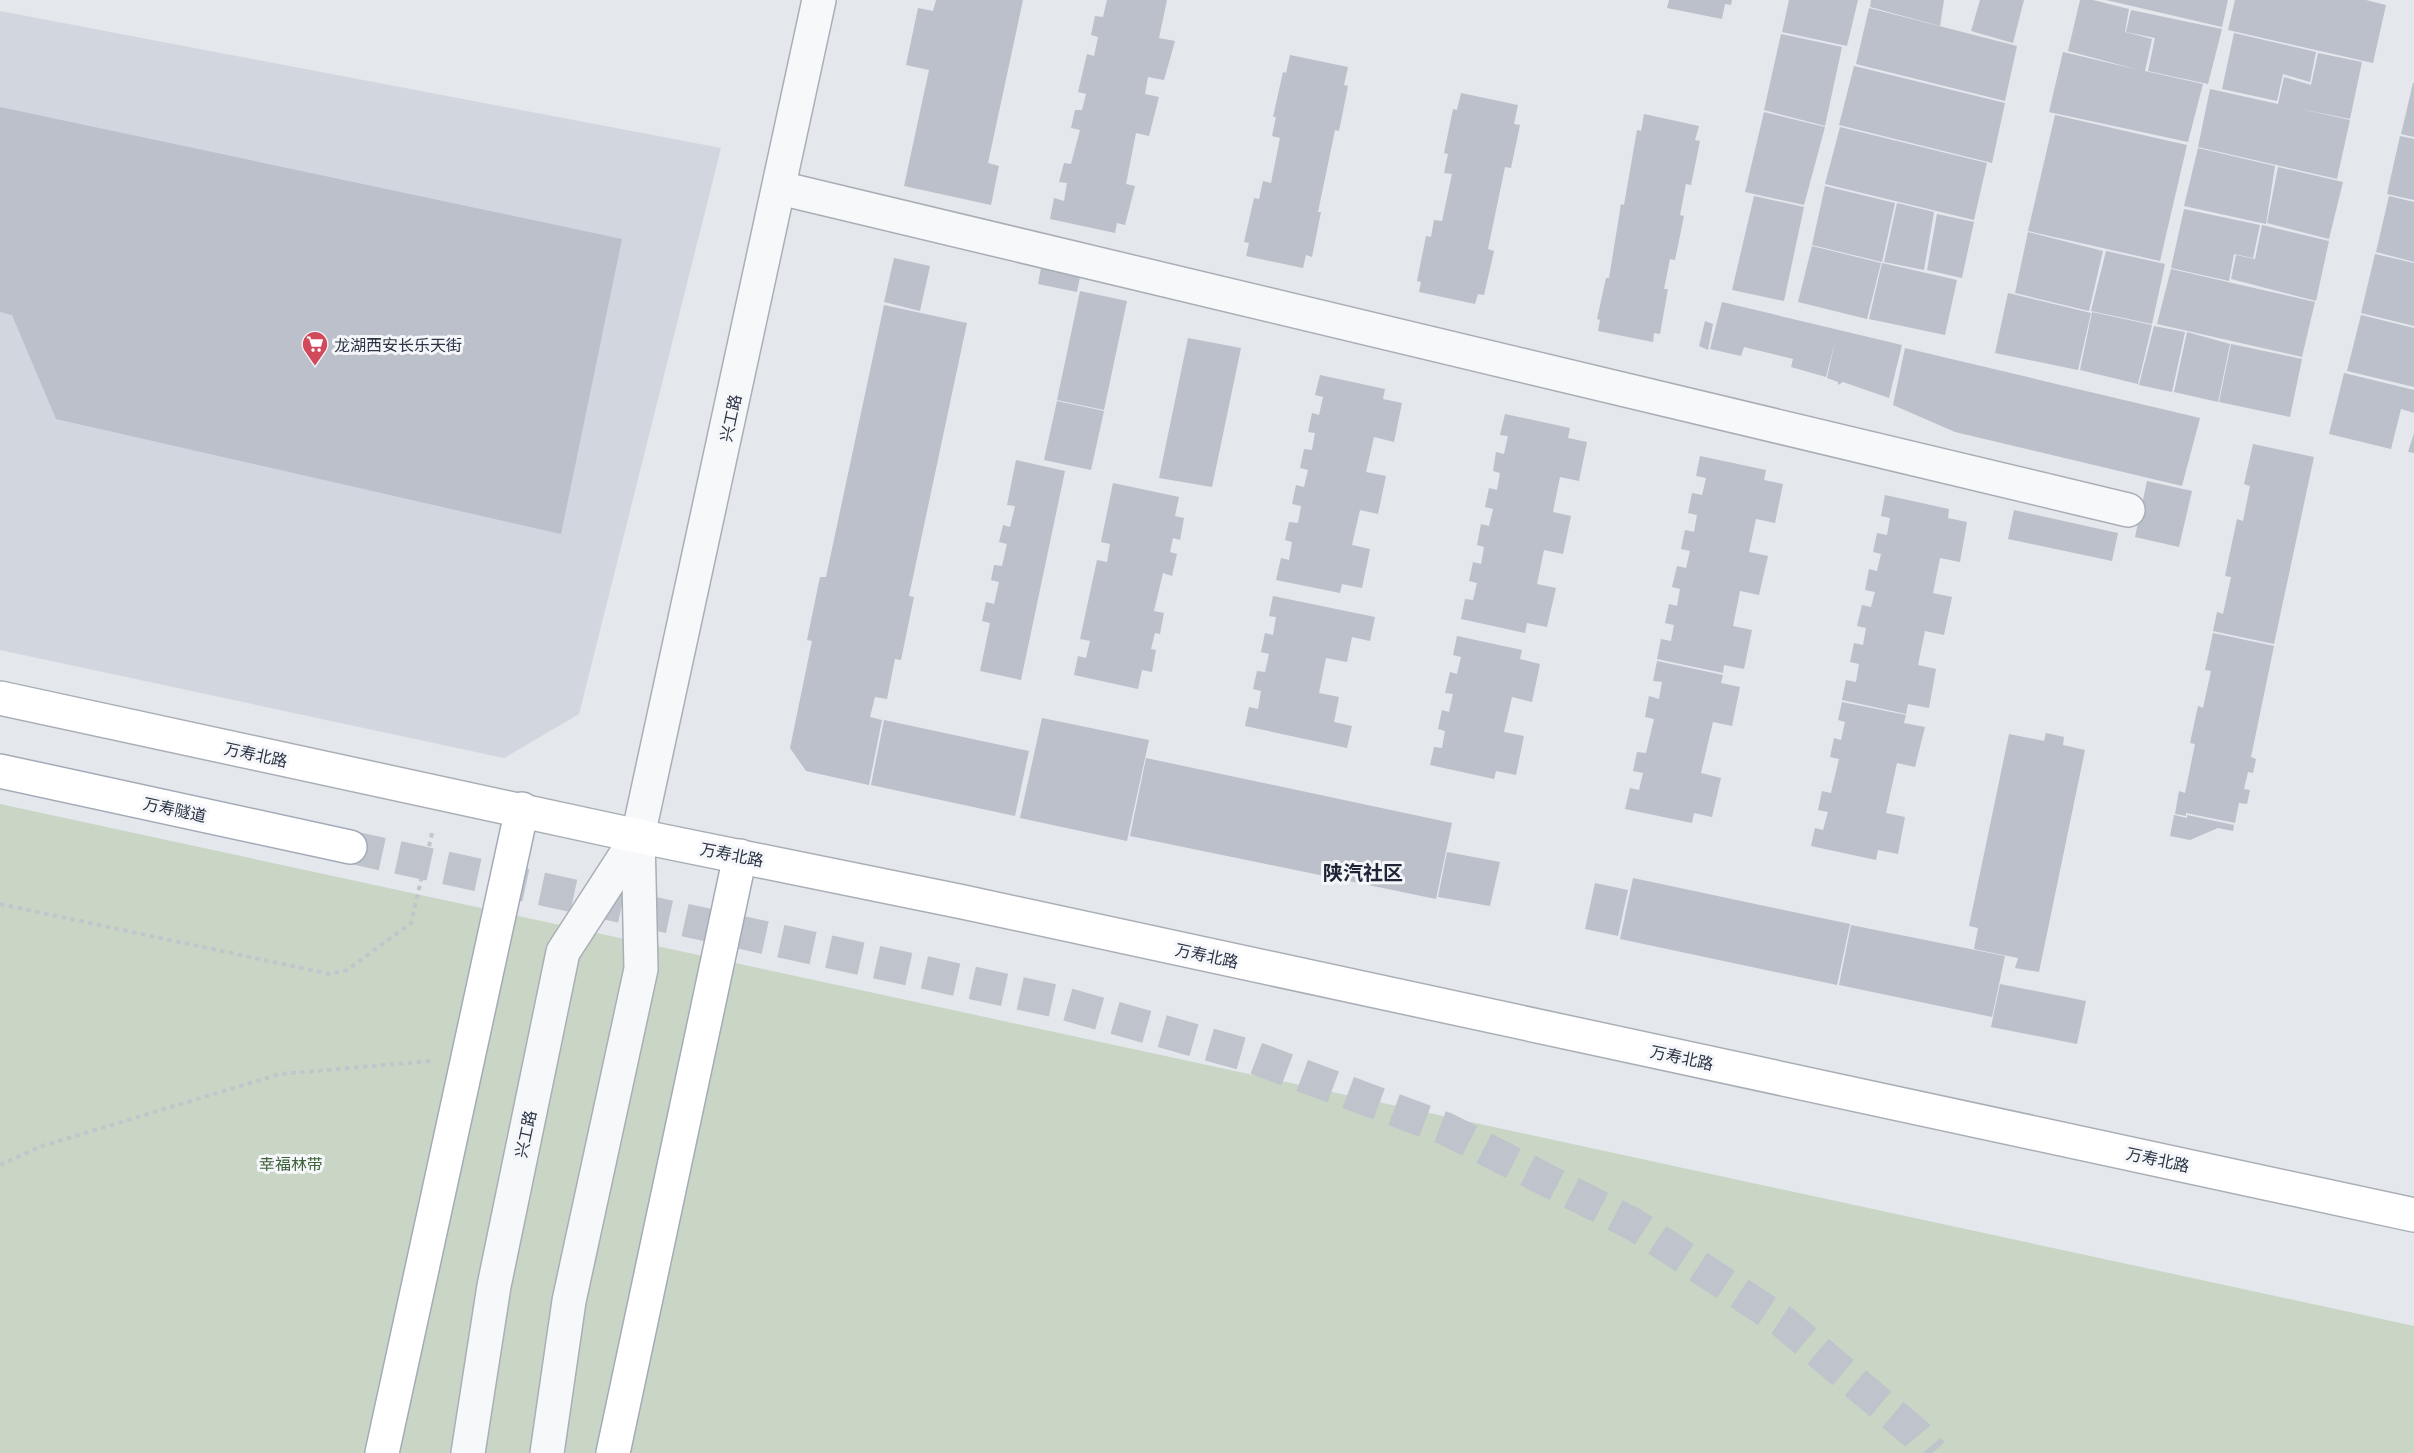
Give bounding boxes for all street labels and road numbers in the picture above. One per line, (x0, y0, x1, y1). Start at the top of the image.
street label: 兴工路 (716, 393, 744, 443)
street label: 万寿北路 (223, 738, 289, 770)
street label: 万寿隧道 (142, 793, 208, 825)
street label: 万寿北路 (699, 839, 765, 869)
street label: 万寿北路 (1174, 939, 1240, 971)
street label: 万寿北路 (1649, 1041, 1715, 1073)
street label: 兴工路 (511, 1109, 539, 1159)
street label: 万寿北路 (2125, 1143, 2191, 1175)

